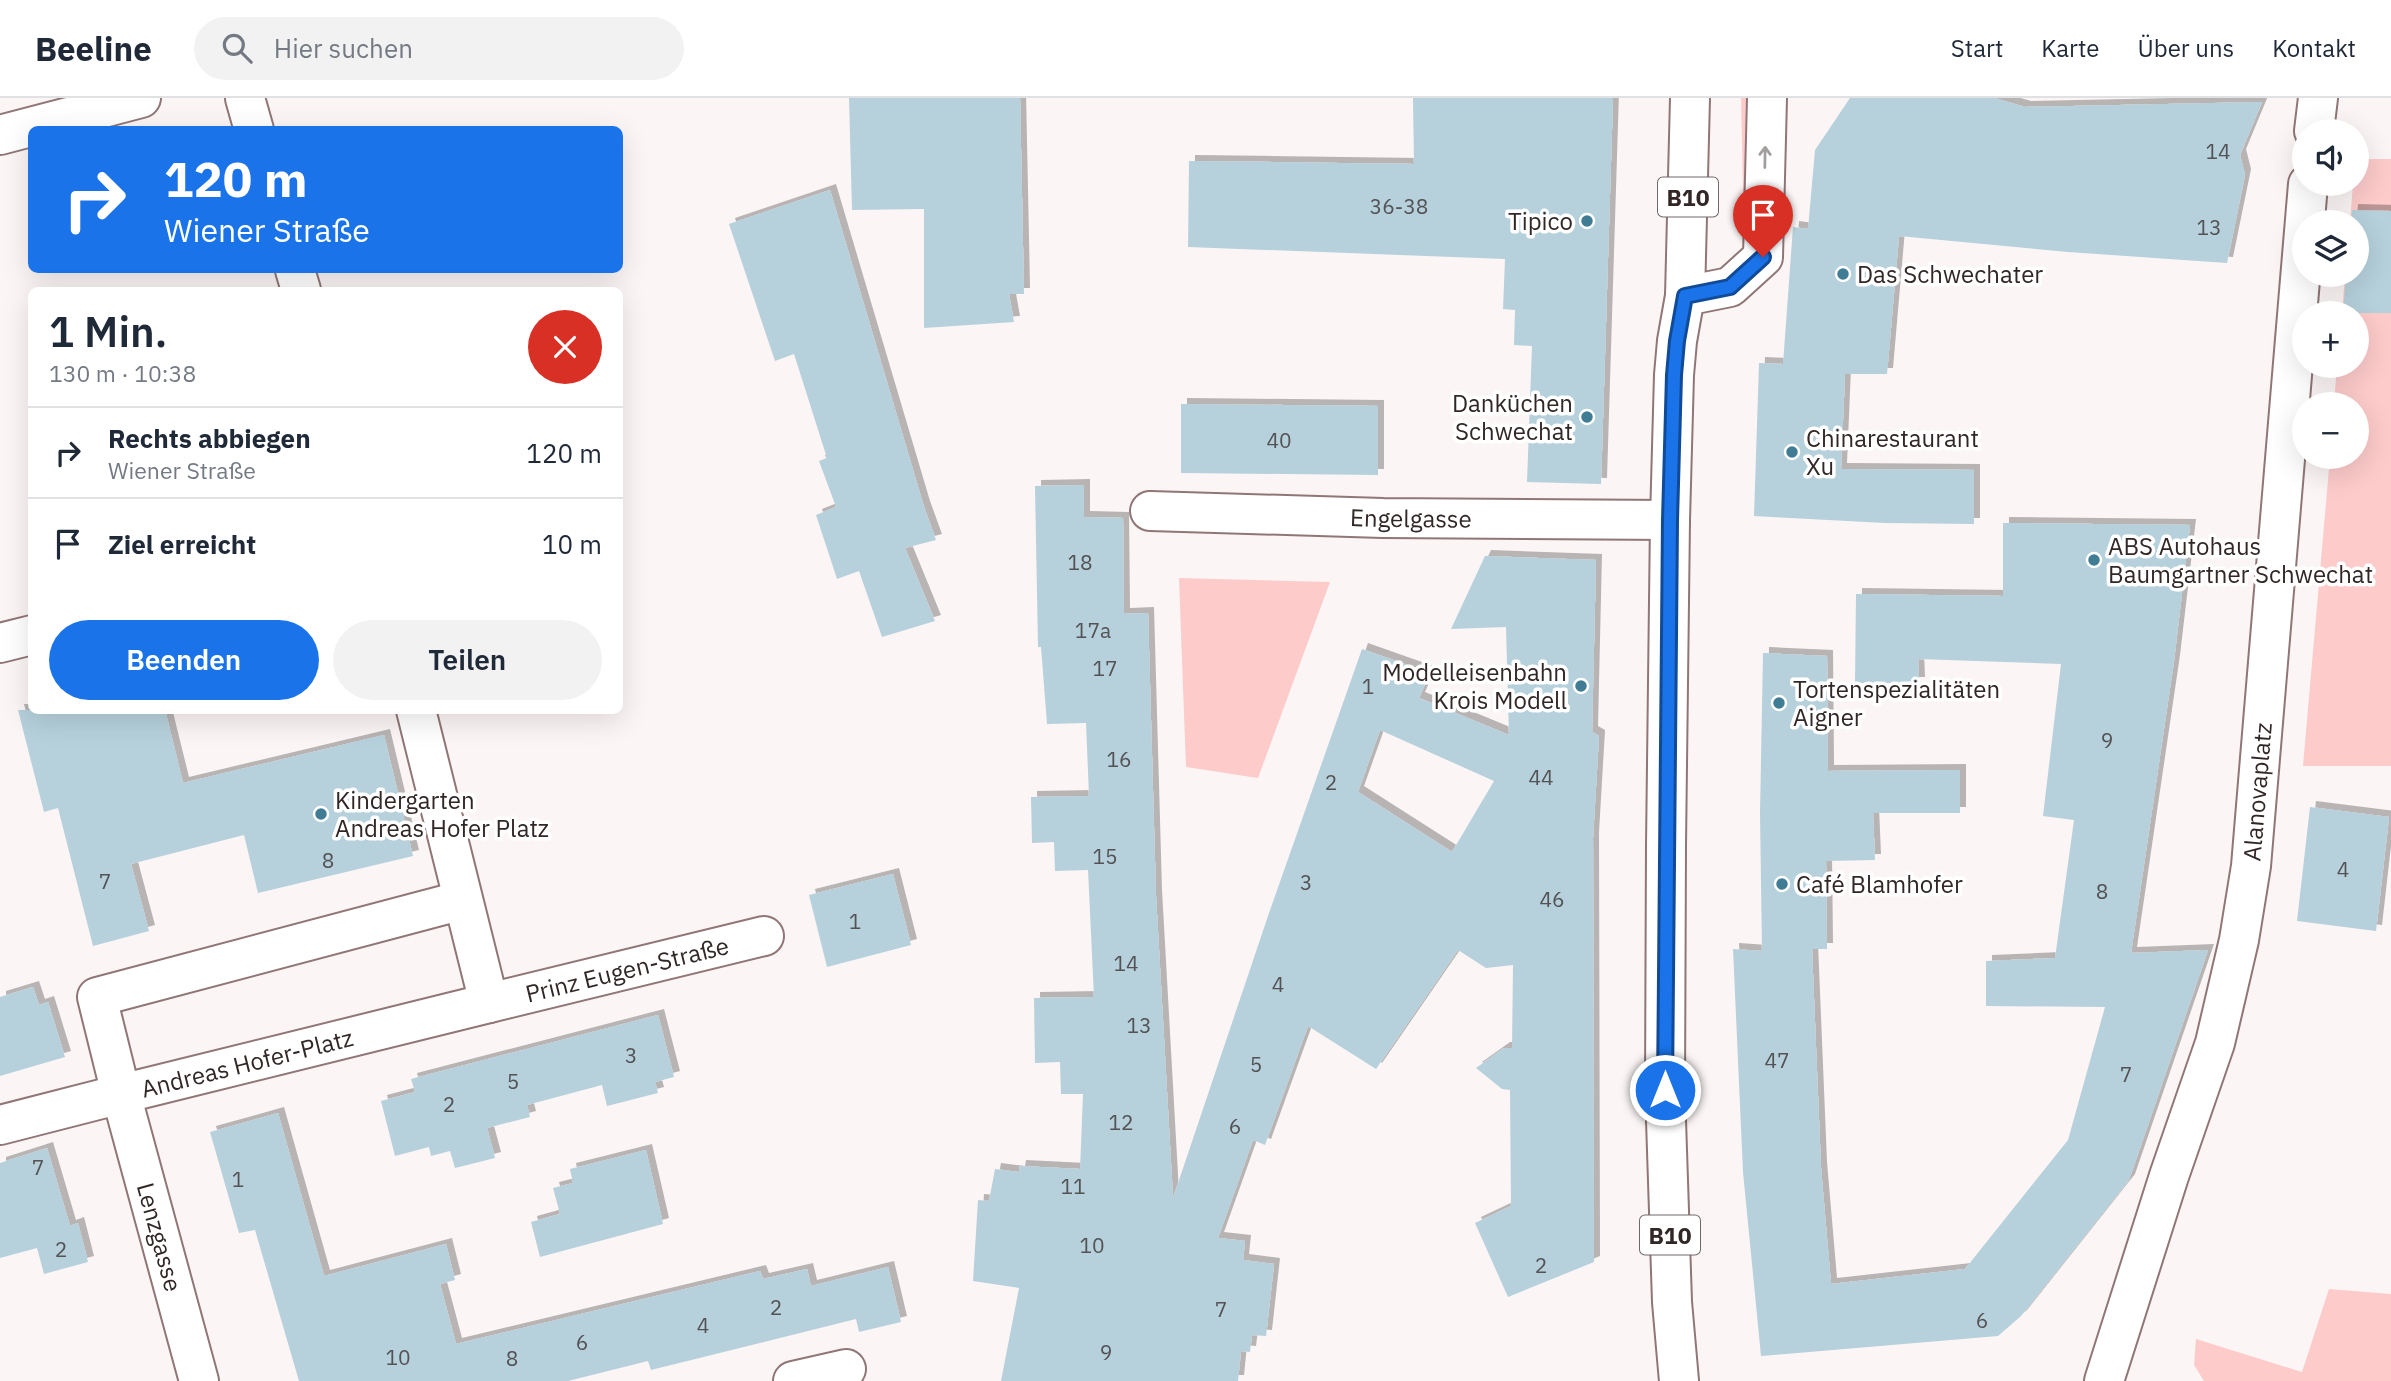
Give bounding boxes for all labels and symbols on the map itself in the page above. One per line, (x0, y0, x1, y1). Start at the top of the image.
house number: 14 (2205, 137, 2231, 165)
one-way arrow (1759, 145, 1772, 168)
road number: B10 (1658, 178, 1718, 216)
pin (1733, 185, 1793, 257)
house number: 36-38 (1370, 192, 1428, 220)
place label: Tipico (1508, 205, 1573, 237)
marker: Tipico (1579, 213, 1595, 229)
house number: 13 (2196, 213, 2222, 241)
place label: Das Schwechater (1857, 258, 2043, 290)
marker: Das Schwechater (1835, 266, 1851, 282)
place label: Danküchen Schwechat (1452, 387, 1573, 447)
marker: Danküchen Schwechat (1579, 409, 1595, 425)
place label: Chinarestaurant Xu (1806, 422, 1979, 482)
house number: 40 (1266, 426, 1292, 454)
marker: Chinarestaurant Xu (1784, 444, 1800, 460)
street label: Engelgasse (1350, 501, 1472, 535)
place label: ABS Autohaus Baumgartner Schwechat (2108, 530, 2373, 590)
house number: 18 (1067, 548, 1093, 576)
marker: ABS Autohaus Baumgartner Schwechat (2086, 552, 2102, 568)
house number: 17a (1075, 616, 1111, 644)
house number: 17 (1092, 654, 1118, 682)
place label: Modelleisenbahn Krois Modell (1382, 656, 1567, 716)
house number: 1 (1362, 672, 1374, 700)
place label: Tortenspezialitäten Aigner (1793, 673, 2000, 733)
marker: Modelleisenbahn Krois Modell (1573, 678, 1589, 694)
marker: Tortenspezialitäten Aigner (1771, 695, 1787, 711)
street label: Alanovaplatz (2235, 721, 2279, 862)
house number: 9 (2101, 726, 2113, 754)
house number: 16 (1106, 745, 1132, 773)
house number: 44 (1528, 763, 1554, 791)
house number: 2 (1325, 768, 1337, 796)
place label: Kindergarten Andreas Hofer Platz (335, 784, 549, 844)
marker: Kindergarten Andreas Hofer Platz (313, 806, 329, 822)
house number: 15 (1092, 842, 1118, 870)
house number: 8 (322, 846, 334, 874)
house number: 4 (2337, 855, 2349, 883)
house number: 7 (99, 867, 111, 895)
house number: 3 (1300, 868, 1312, 896)
place label: Café Blamhofer (1796, 868, 1963, 900)
marker: Café Blamhofer (1774, 876, 1790, 892)
house number: 8 (2096, 877, 2108, 905)
house number: 46 (1539, 885, 1565, 913)
house number: 1 (849, 907, 861, 935)
street label: Prinz Eugen-Straße (522, 929, 732, 1010)
house number: 14 (1113, 949, 1139, 977)
house number: 4 (1272, 970, 1284, 998)
house number: 13 (1126, 1011, 1152, 1039)
street label: Andreas Hofer-Platz (138, 1021, 356, 1105)
house number: 3 (625, 1041, 637, 1069)
house number: 47 (1764, 1046, 1790, 1074)
house number: 5 (1250, 1050, 1262, 1078)
position arrow (1628, 1053, 1702, 1127)
house number: 7 (2120, 1060, 2132, 1088)
house number: 5 (507, 1067, 519, 1095)
house number: 2 (443, 1090, 455, 1118)
house number: 12 (1108, 1108, 1134, 1136)
house number: 6 (1229, 1112, 1241, 1140)
house number: 7 (32, 1153, 44, 1181)
house number: 1 (232, 1165, 244, 1193)
house number: 11 (1060, 1172, 1086, 1200)
street label: Lenzgasse (130, 1179, 190, 1295)
road number: B10 (1640, 1216, 1700, 1254)
house number: 10 (1079, 1231, 1105, 1259)
house number: 2 (55, 1235, 67, 1263)
house number: 2 (1535, 1251, 1547, 1279)
house number: 2 (770, 1293, 782, 1321)
house number: 7 (1215, 1295, 1227, 1323)
house number: 6 (1976, 1306, 1988, 1334)
house number: 4 (697, 1311, 709, 1339)
house number: 6 (576, 1328, 588, 1356)
house number: 9 (1100, 1338, 1112, 1366)
house number: 10 (385, 1343, 411, 1371)
house number: 8 (506, 1344, 518, 1372)

